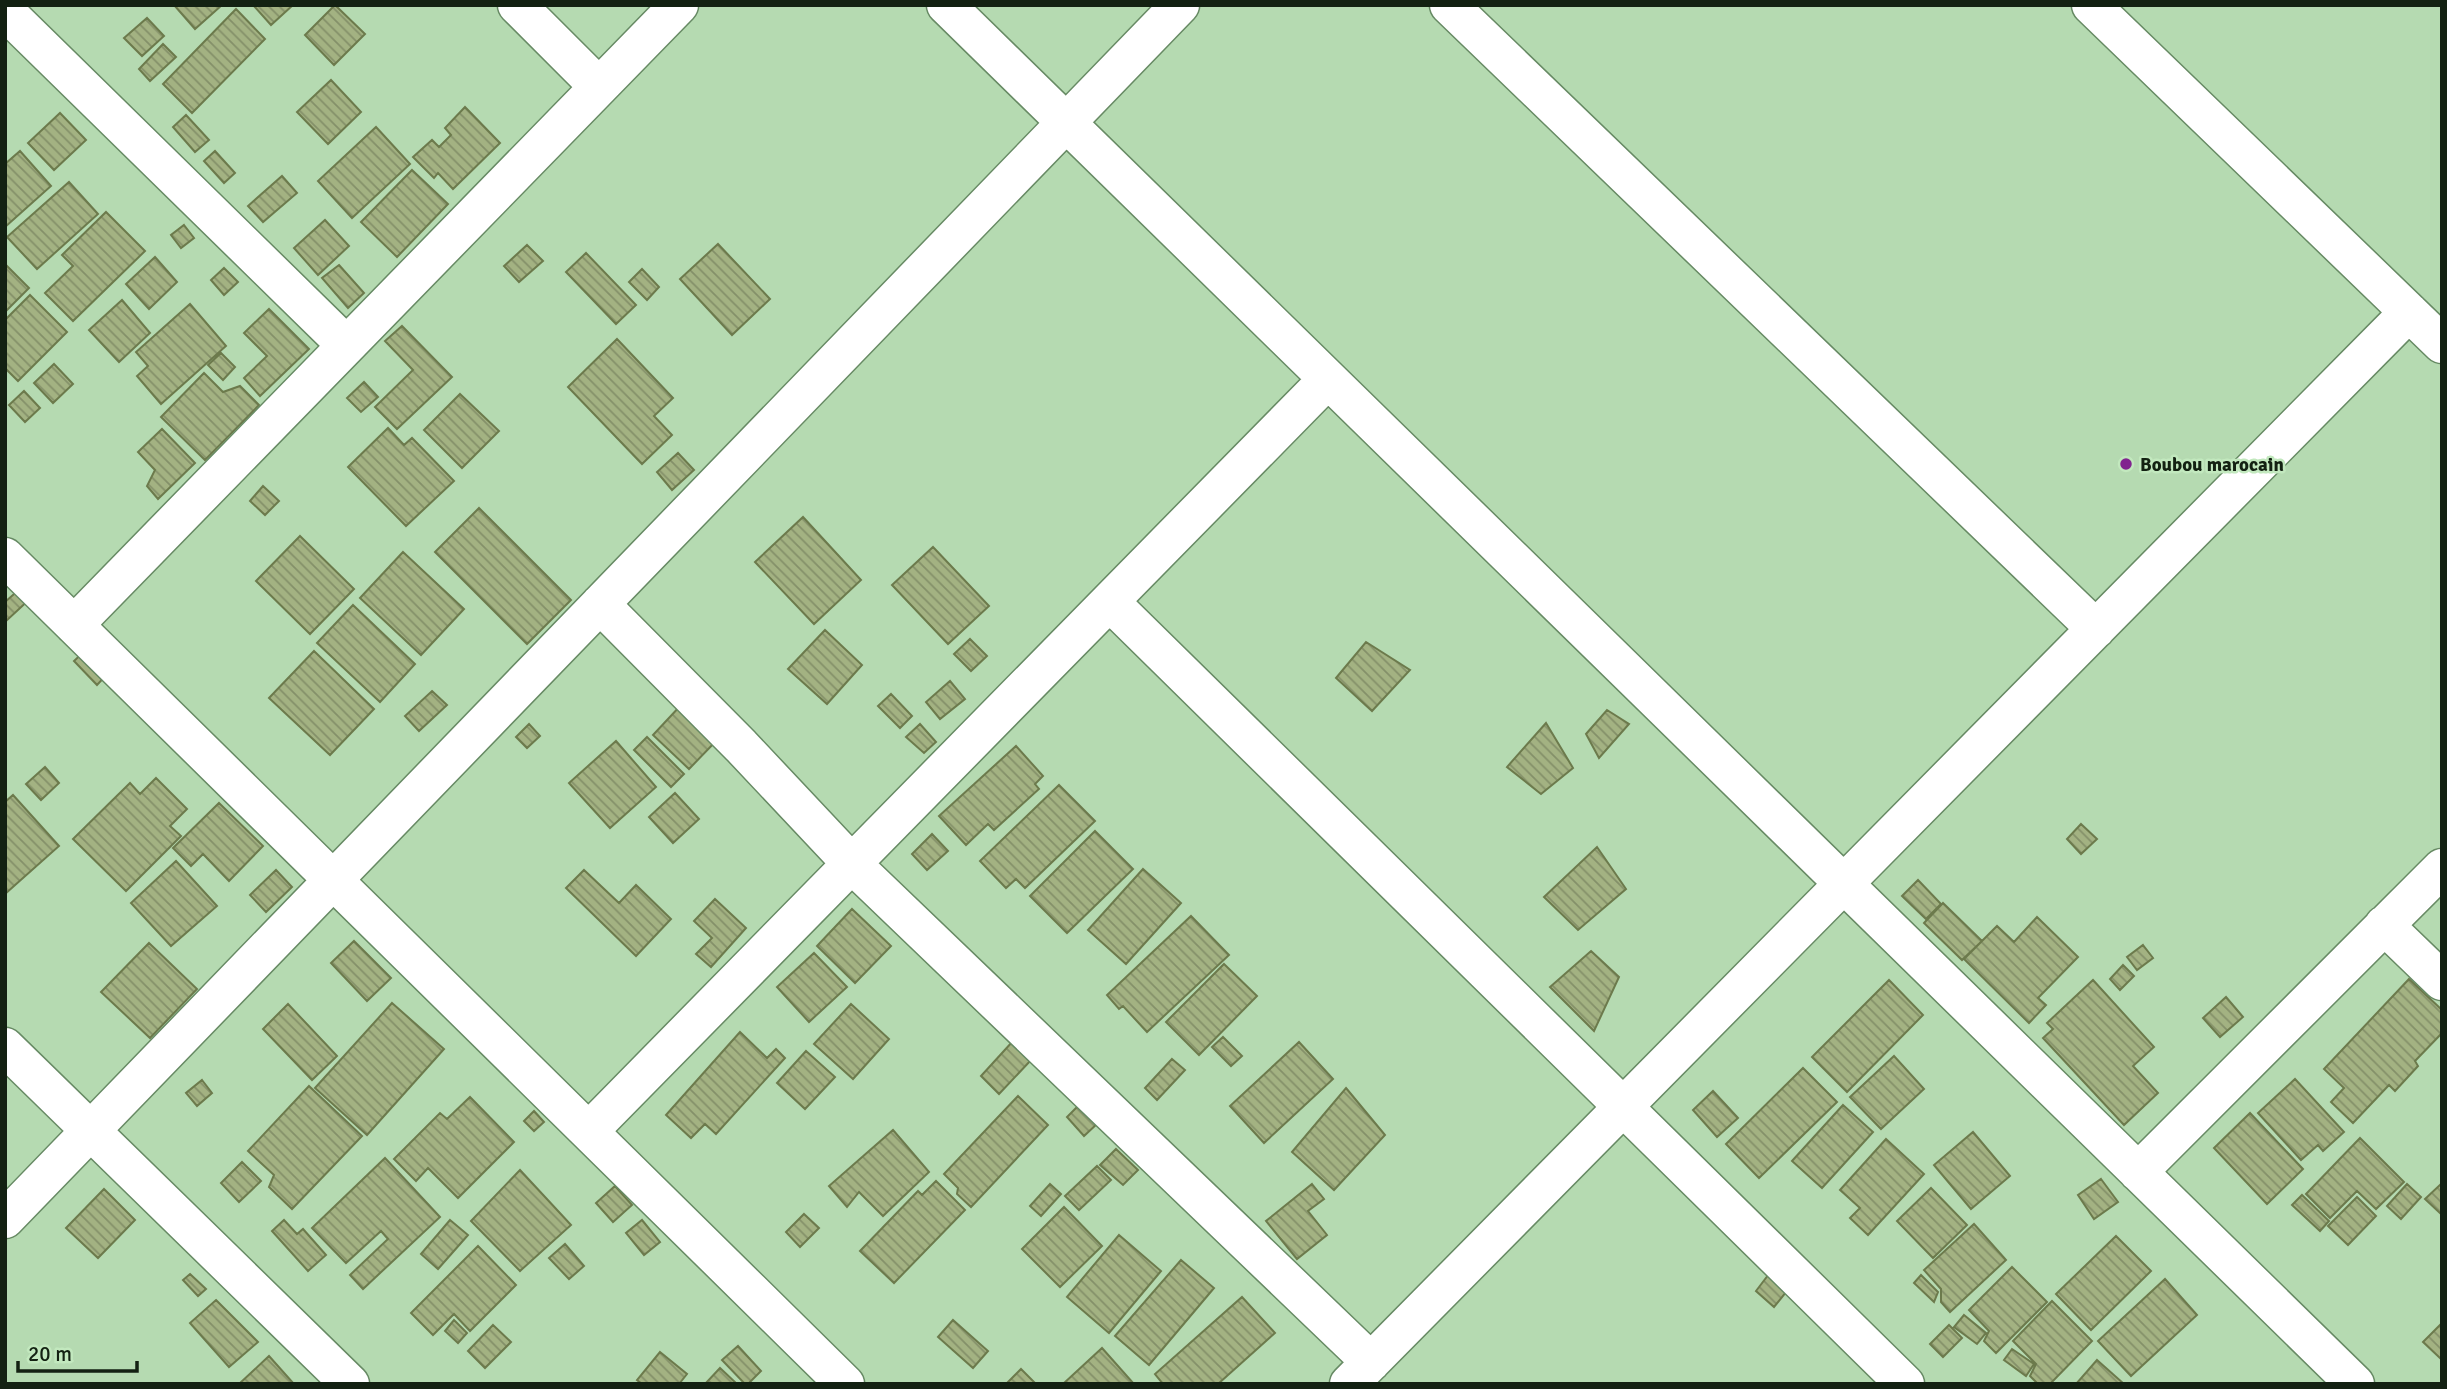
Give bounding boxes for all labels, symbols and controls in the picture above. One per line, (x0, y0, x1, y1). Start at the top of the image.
place label: Boubou marocain (2140, 453, 2284, 477)
marker: Boubou marocain (2118, 456, 2134, 472)
scale bar (18, 1330, 136, 1374)
text: 20 m (28, 1341, 72, 1367)

